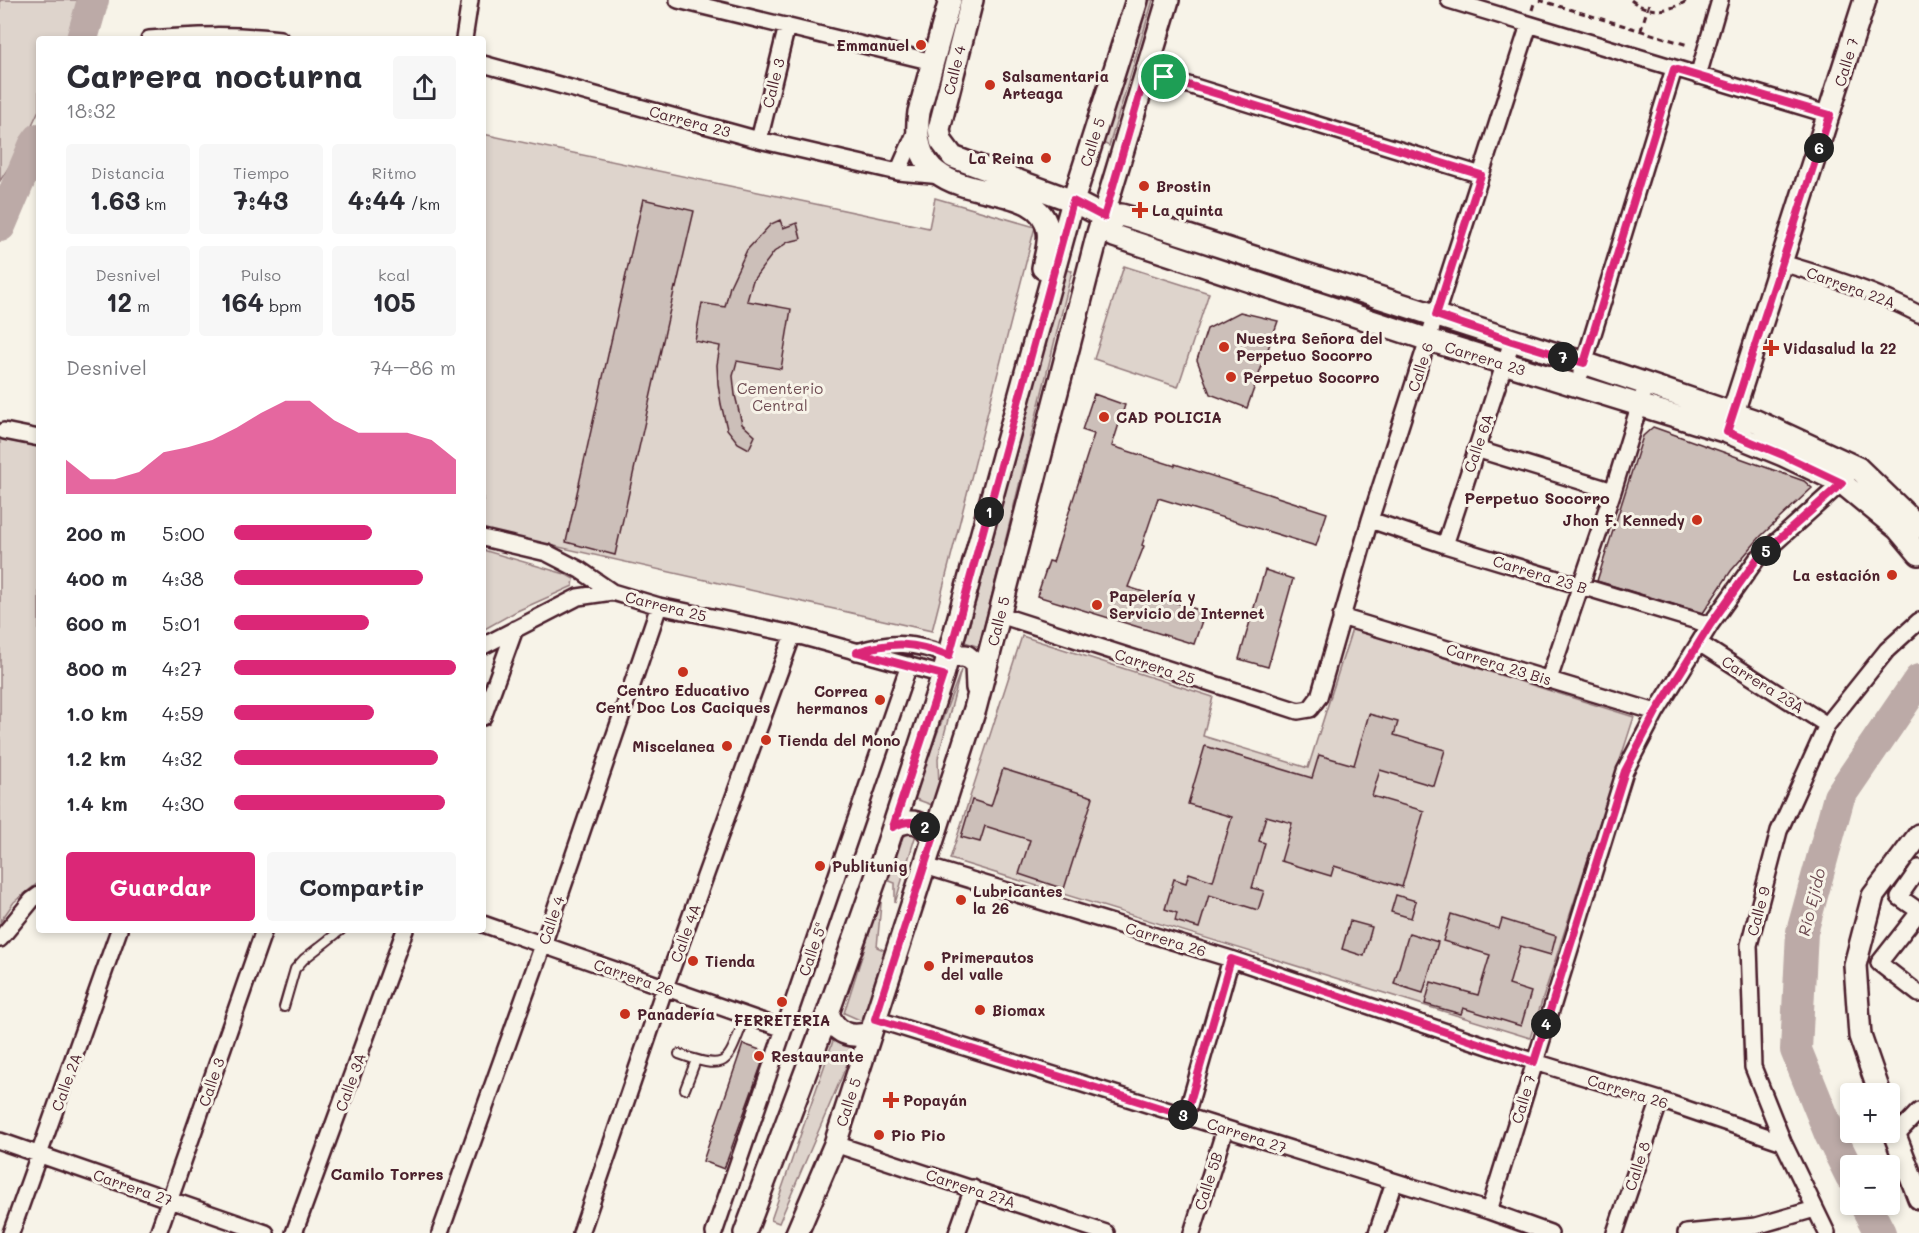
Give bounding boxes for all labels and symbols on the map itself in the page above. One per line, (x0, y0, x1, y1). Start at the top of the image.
place label: Emmanuel (836, 35, 909, 55)
street label: Calle 7 (1829, 35, 1863, 89)
marker: Emmanuel (914, 38, 928, 52)
street label: Calle 4 (938, 43, 970, 97)
pin (1138, 51, 1189, 102)
street label: Calle 3 (757, 56, 789, 110)
place label: Salsamentaria Arteaga (1002, 66, 1109, 103)
marker: Salsamentaria Arteaga (983, 78, 997, 92)
street label: Carrera 23 (647, 101, 733, 141)
street label: Calle 5 (1075, 115, 1109, 169)
pin: 6 (1804, 133, 1834, 163)
place label: La Reina (968, 148, 1034, 168)
marker: La Reina (1039, 151, 1053, 165)
place label: Brostin (1156, 176, 1211, 196)
marker: Brostin (1137, 179, 1151, 193)
place label: La quinta (1152, 200, 1223, 220)
marker: La quinta (1133, 203, 1147, 217)
street label: Carrera 22A (1804, 262, 1898, 312)
place label: Nuestra Señora del Perpetuo Socorro (1236, 328, 1383, 365)
street label: Carrera 23 (1442, 336, 1528, 380)
place label: Vidasalud la 22 (1783, 338, 1896, 358)
marker: Nuestra Señora del Perpetuo Socorro (1217, 340, 1231, 354)
street label: Calle 6 (1403, 340, 1437, 394)
marker: Vidasalud la 22 (1764, 341, 1778, 355)
pin: 7 (1548, 342, 1578, 372)
place label: Perpetuo Socorro (1243, 367, 1379, 387)
marker: Perpetuo Socorro (1224, 370, 1238, 384)
park label: Cementerio Central (737, 378, 823, 415)
place label: CAD POLICIA (1116, 407, 1222, 427)
marker: CAD POLICIA (1097, 410, 1111, 424)
street label: Calle 6A (1459, 411, 1497, 475)
district label: Perpetuo Socorro (1464, 487, 1610, 508)
pin: 1 (974, 497, 1004, 527)
place label: Jhon F. Kennedy (1563, 510, 1685, 530)
marker: Jhon F. Kennedy (1690, 513, 1704, 527)
pin: 5 (1751, 536, 1781, 566)
street label: Carrera 23 B (1491, 550, 1589, 598)
place label: La estación (1793, 565, 1880, 585)
marker: La estación (1885, 568, 1899, 582)
street label: Carrera 25 (623, 586, 709, 626)
place label: Papelería y Servicio de Internet (1109, 586, 1265, 623)
street label: Calle 5 (982, 594, 1014, 648)
marker: Papelería y Servicio de Internet (1090, 598, 1104, 612)
street label: Carrera 23 Bis (1444, 638, 1554, 690)
street label: Carrera 25 (1112, 644, 1198, 688)
street label: Carrera 23A (1718, 651, 1808, 717)
marker: Centro Educativo Cent Doc Los Caciques (676, 665, 690, 679)
place label: Centro Educativo Cent Doc Los Caciques (596, 680, 770, 717)
place label: Correa hermanos (796, 681, 868, 718)
marker: Correa hermanos (873, 693, 887, 707)
place label: Tienda del Mono (778, 730, 900, 750)
marker: Tienda del Mono (759, 733, 773, 747)
place label: Miscelanea (632, 736, 715, 756)
marker: Miscelanea (720, 739, 734, 753)
pin: 2 (910, 812, 940, 842)
place label: Publitunig (832, 856, 907, 876)
marker: Publitunig (813, 859, 827, 873)
water label: Río Ejido (1792, 866, 1830, 938)
place label: Lubricantes la 26 (973, 881, 1063, 918)
street label: Calle 9 (1742, 884, 1774, 938)
street label: Calle 4 (533, 893, 569, 947)
marker: Lubricantes la 26 (954, 893, 968, 907)
street label: Calle 4A (665, 901, 705, 965)
street label: Carrera 26 (1123, 917, 1209, 961)
street label: Calle 5ª (793, 919, 831, 979)
place label: Primerautos del valle (941, 947, 1034, 984)
place label: Tienda (705, 951, 755, 971)
street label: Carrera 26 (591, 954, 677, 1000)
marker: Tienda (686, 954, 700, 968)
marker: Primerautos del valle (922, 959, 936, 973)
marker: FERRETERIA (775, 995, 789, 1009)
place label: Biomax (992, 1000, 1045, 1020)
marker: Biomax (973, 1003, 987, 1017)
place label: Panadería (637, 1004, 715, 1024)
marker: Panadería (618, 1007, 632, 1021)
pin: 4 (1531, 1009, 1561, 1039)
place label: FERRETERIA (734, 1010, 830, 1030)
place label: Restaurante (771, 1046, 864, 1066)
marker: Restaurante (752, 1049, 766, 1063)
street label: Calle 2A (46, 1050, 86, 1114)
street label: Calle 3A (330, 1050, 370, 1114)
street label: Calle 3 (193, 1055, 229, 1109)
street label: Carrera 26 (1585, 1069, 1671, 1113)
street label: Calle 7 (1506, 1072, 1540, 1126)
street label: Calle 5 (831, 1075, 865, 1129)
place label: Popayán (903, 1090, 967, 1110)
marker: Popayán (884, 1093, 898, 1107)
pin: 3 (1168, 1100, 1198, 1130)
street label: Carrera 27 (1205, 1113, 1289, 1157)
place label: Pio Pio (891, 1125, 945, 1145)
marker: Pio Pio (872, 1128, 886, 1142)
street label: Calle 8 (1620, 1139, 1654, 1193)
street label: Calle 5B (1189, 1150, 1227, 1212)
district label: Camilo Torres (330, 1163, 444, 1184)
street label: Carrera 27 (91, 1164, 175, 1210)
street label: Carrera 27A (924, 1164, 1018, 1212)

